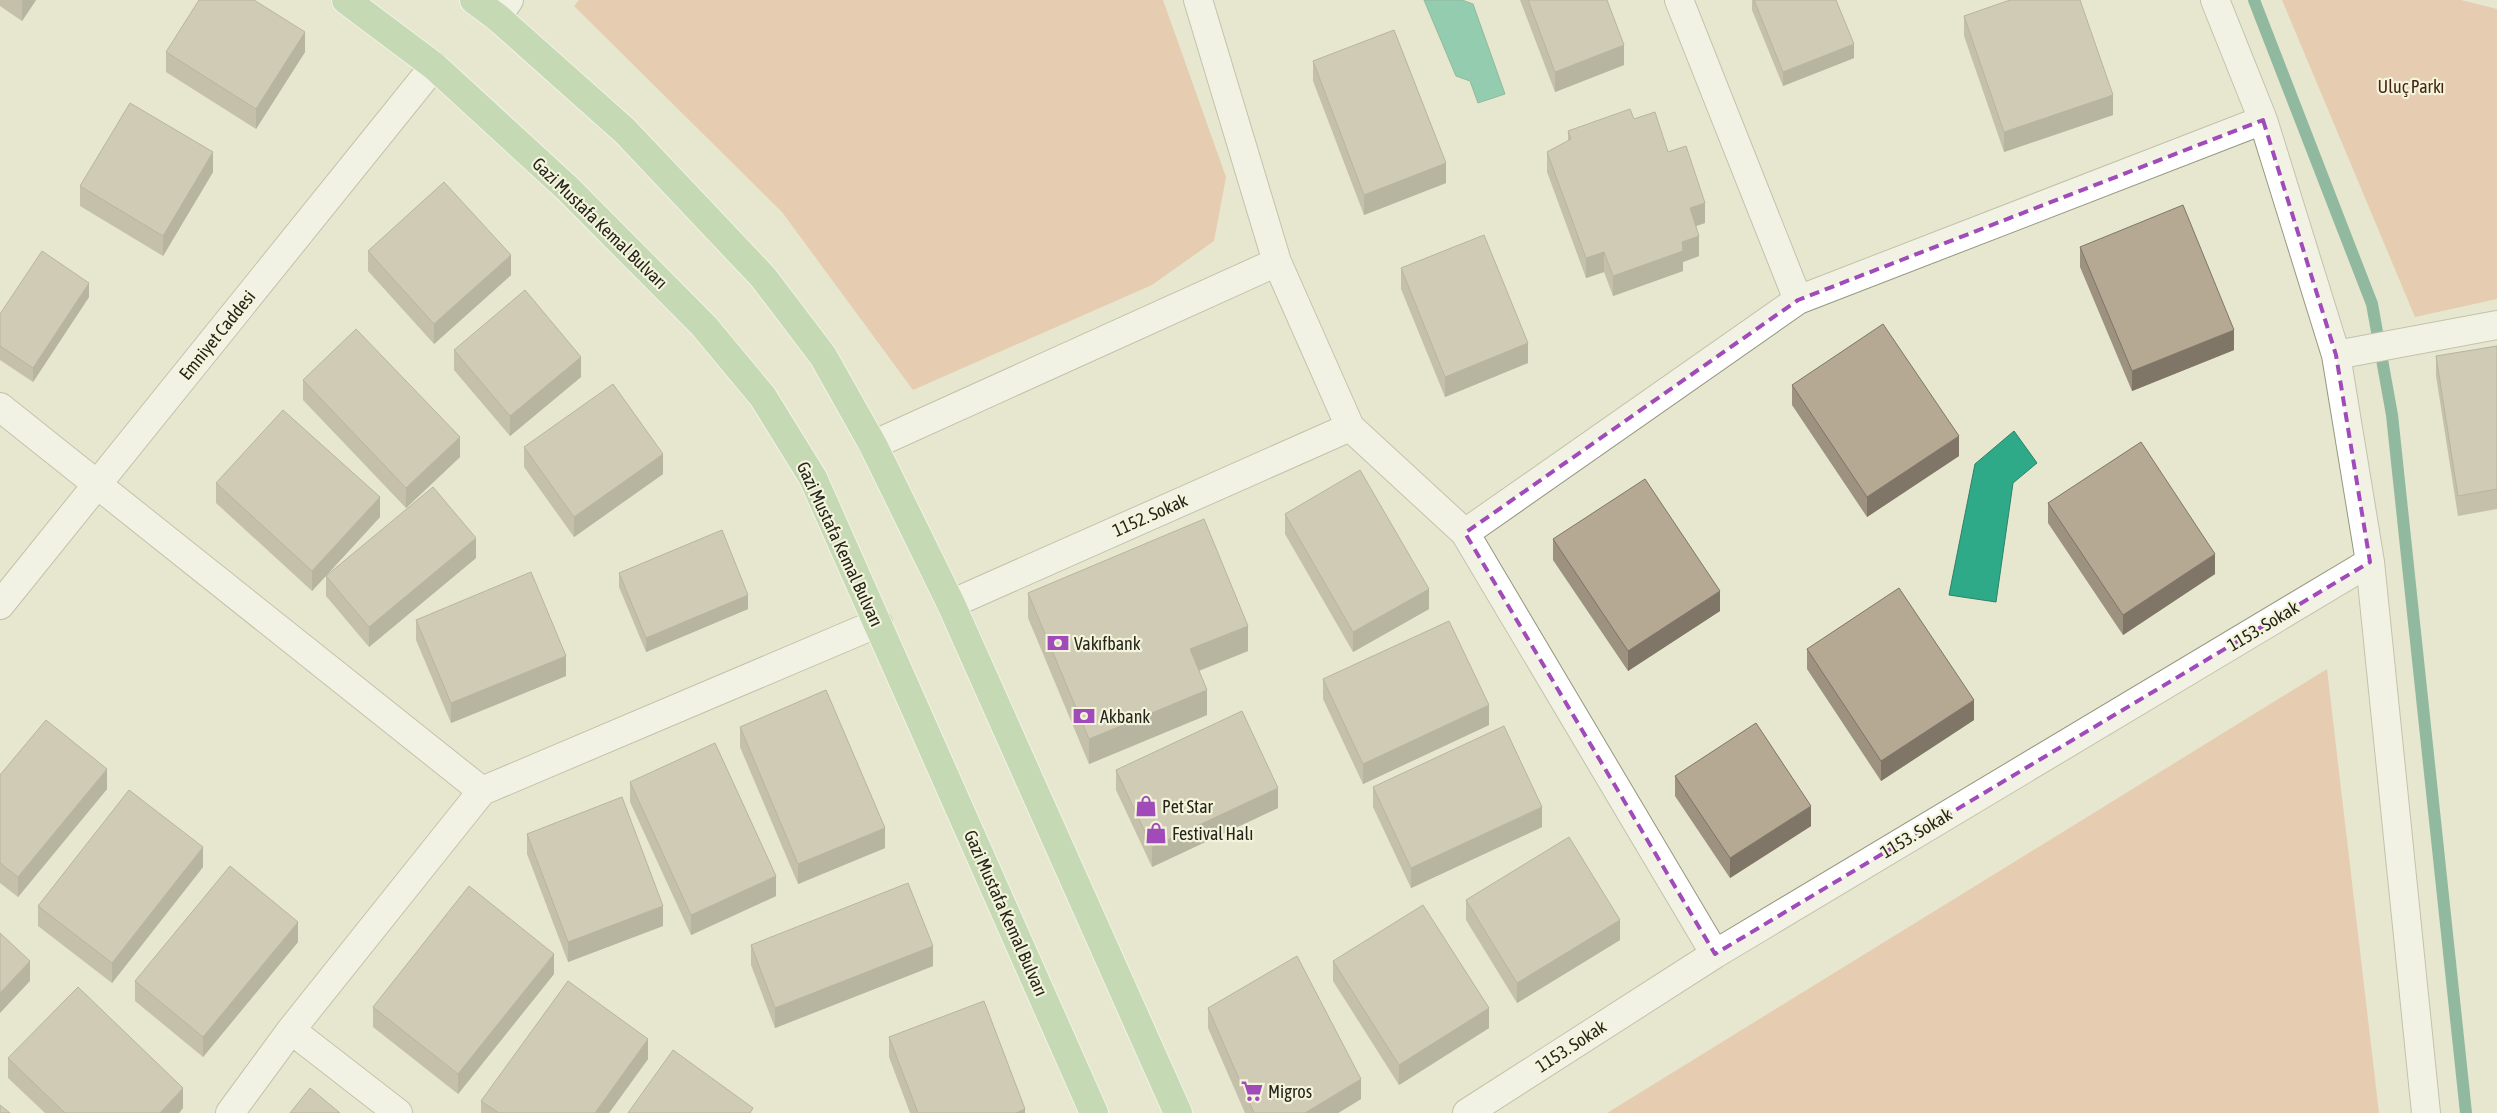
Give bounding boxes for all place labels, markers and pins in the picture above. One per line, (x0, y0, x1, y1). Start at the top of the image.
bank icon: Vakıfbank (1045, 630, 1071, 656)
place label: Vakıfbank (1074, 633, 1141, 654)
bank icon: Akbank (1071, 703, 1097, 729)
place label: Akbank (1100, 706, 1150, 727)
shop icon: Pet Star (1133, 793, 1159, 819)
place label: Pet Star (1162, 796, 1214, 817)
shop icon: Festival Halı (1143, 820, 1169, 846)
place label: Festival Halı (1172, 823, 1253, 844)
supermarket icon: Migros (1239, 1078, 1265, 1104)
place label: Migros (1268, 1081, 1312, 1102)

